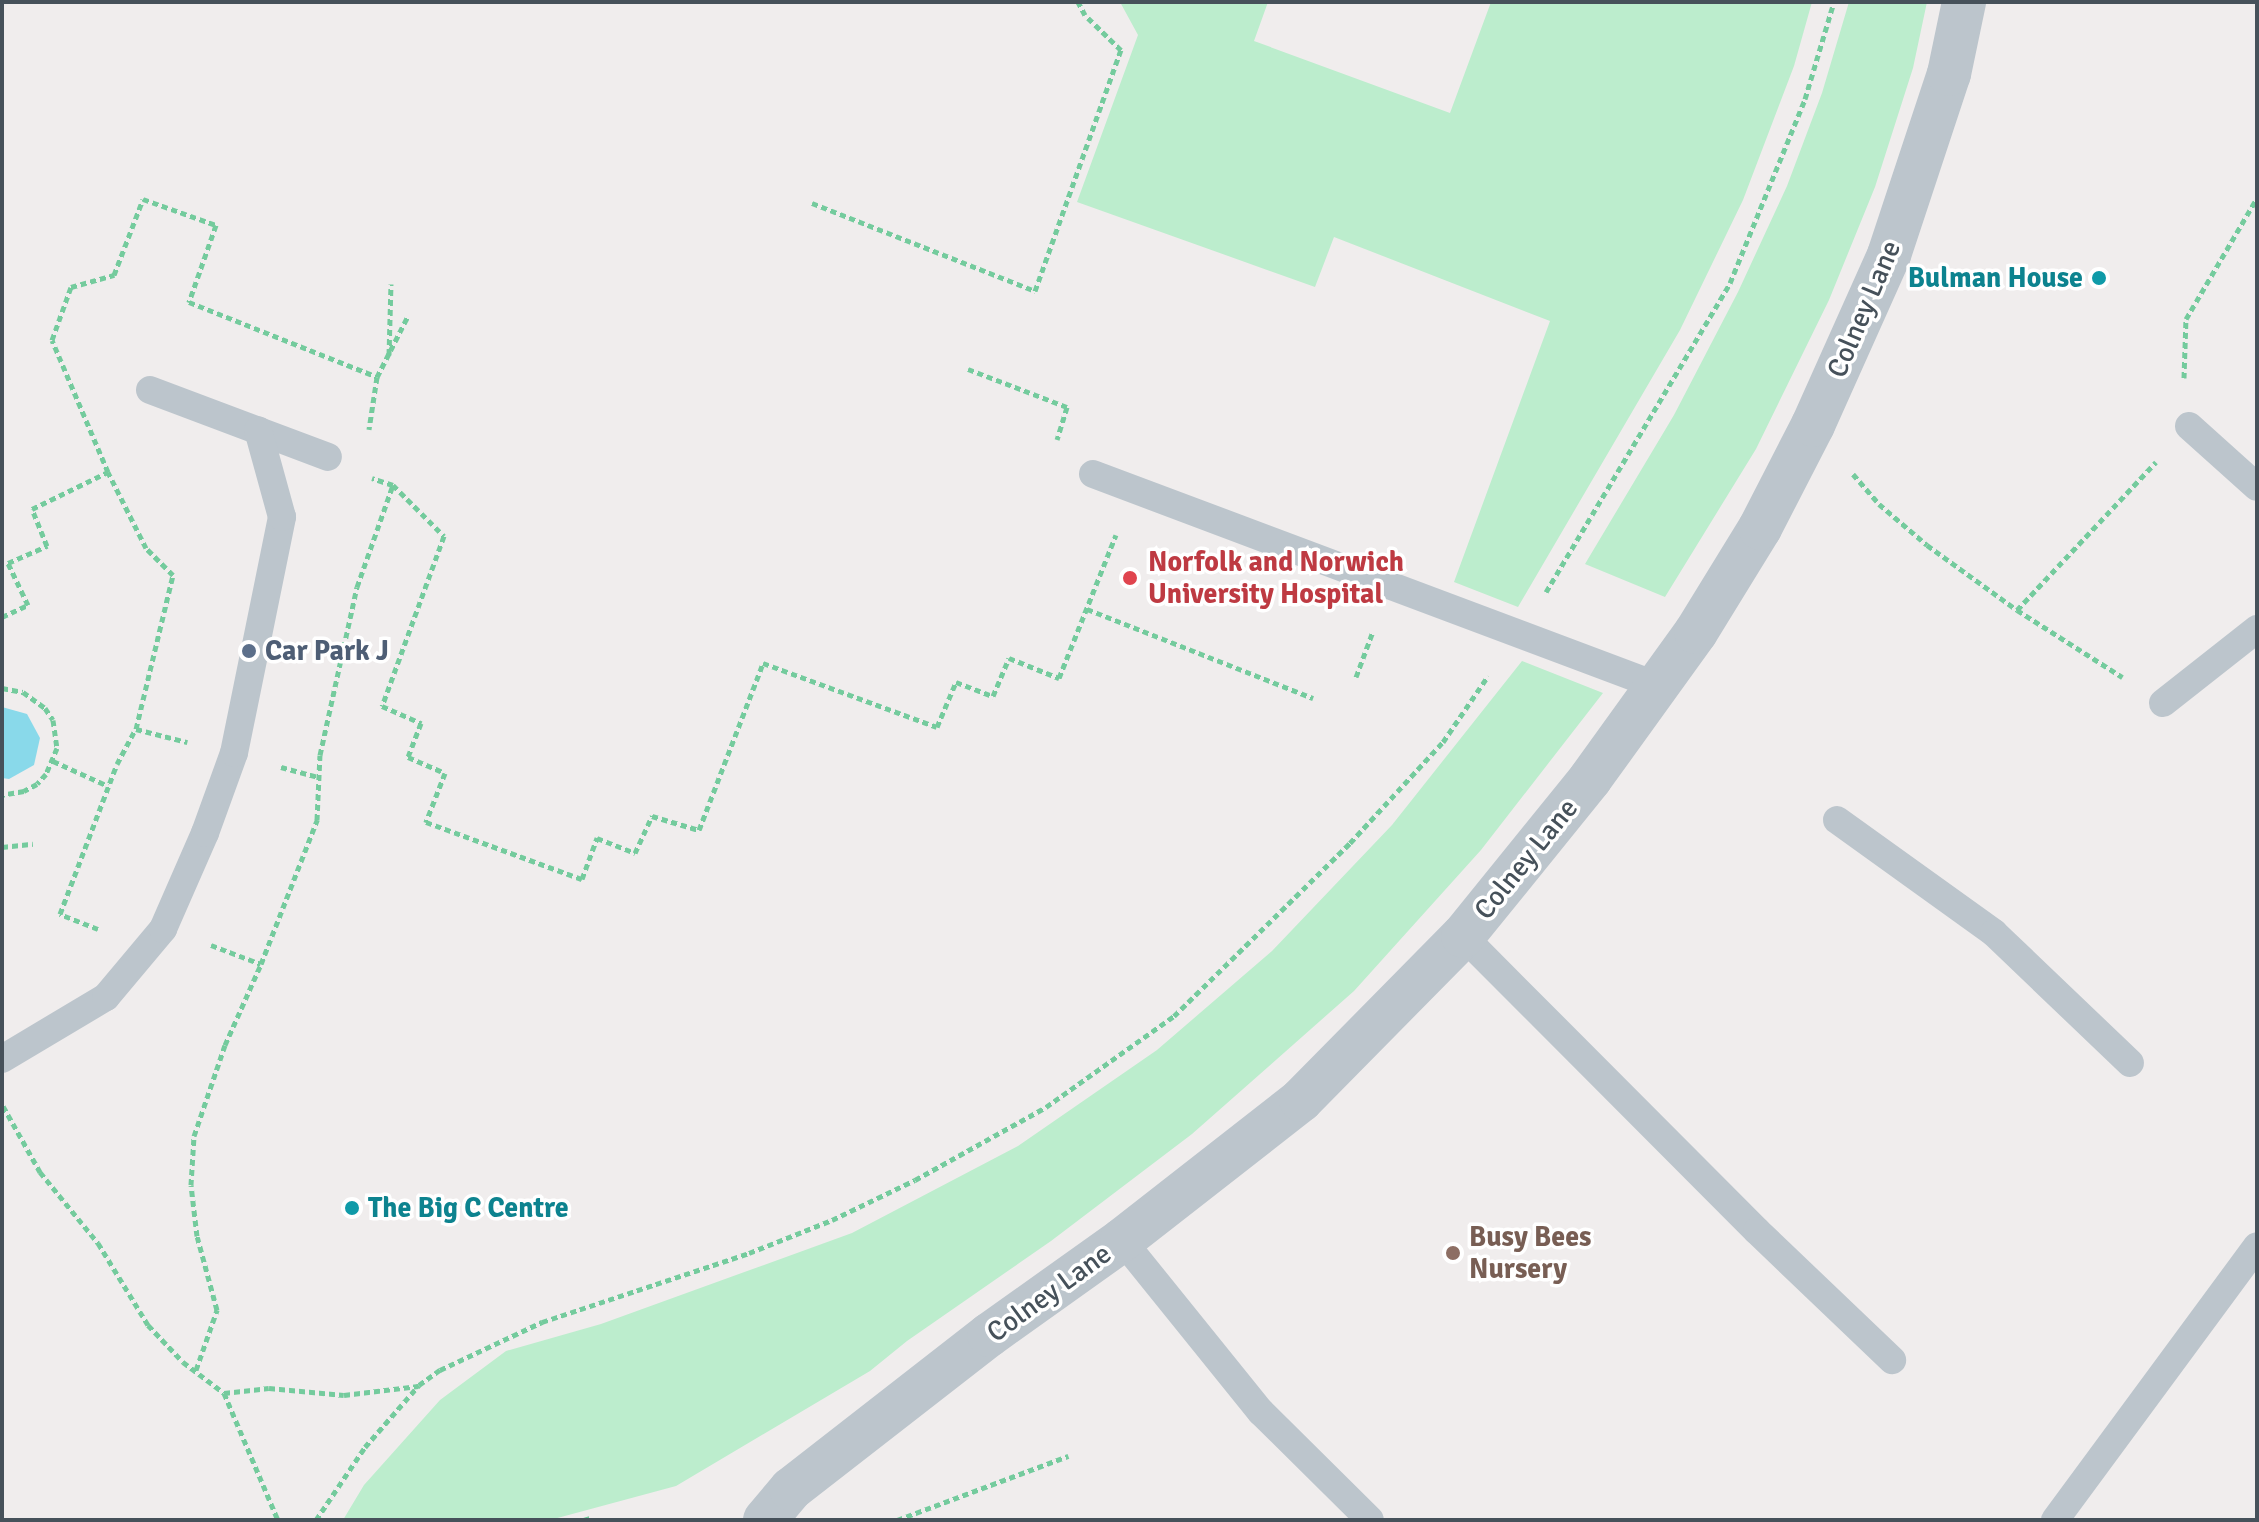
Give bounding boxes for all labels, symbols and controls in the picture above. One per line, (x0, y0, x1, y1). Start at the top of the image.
street label: Colney Lane (1820, 235, 1908, 383)
place label: Bulman House (1908, 261, 2083, 295)
marker: Bulman House (2090, 269, 2108, 287)
place label: Norfolk and Norwich University Hospital (1148, 545, 1404, 611)
marker: Norfolk and Norwich University Hospital (1119, 567, 1141, 589)
place label: Car Park J (265, 634, 389, 668)
marker: Car Park J (240, 642, 258, 660)
street label: Colney Lane (1467, 792, 1585, 926)
place label: The Big C Centre (368, 1191, 569, 1225)
marker: The Big C Centre (343, 1199, 361, 1217)
place label: Busy Bees Nursery (1469, 1220, 1591, 1286)
street label: Colney Lane (980, 1237, 1118, 1349)
marker: Busy Bees Nursery (1444, 1244, 1462, 1262)

